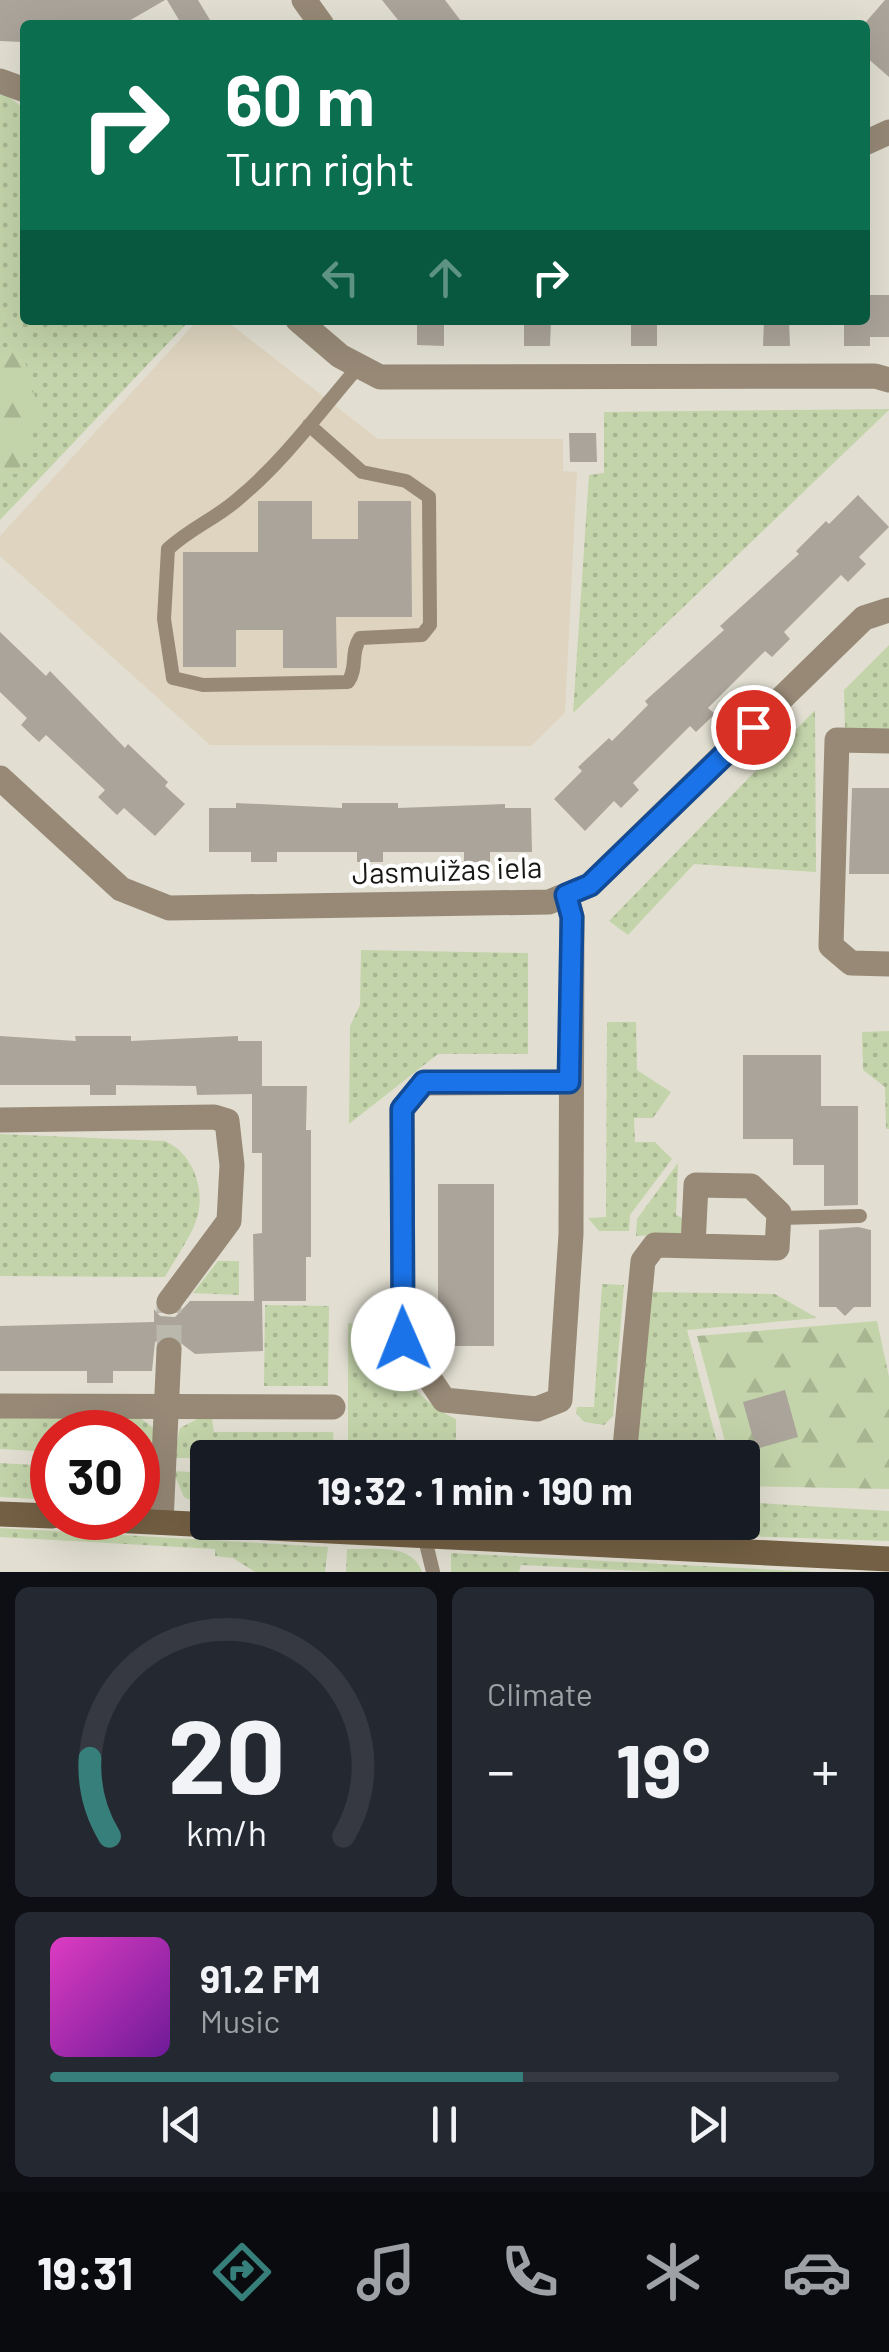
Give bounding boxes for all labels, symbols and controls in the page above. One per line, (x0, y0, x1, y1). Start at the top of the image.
text: 60 m (225, 56, 375, 140)
icon: right (60, 60, 190, 190)
text: Turn right (225, 141, 415, 195)
icon: left (313, 250, 368, 305)
icon: ahead (418, 250, 473, 305)
icon: right (523, 250, 578, 305)
pin (711, 685, 796, 770)
icon: arrive (726, 700, 781, 755)
street label: Jasmuižas iela (351, 848, 543, 890)
position arrow (351, 1287, 455, 1391)
speed limit sign: 30 (30, 1410, 160, 1540)
text: 19:32 · 1 min · 190 m (317, 1467, 633, 1513)
text: Climate (487, 1674, 593, 1712)
text: 20 (167, 1690, 285, 1815)
text: 19° (616, 1723, 710, 1813)
text: − (487, 1736, 515, 1802)
text: + (811, 1736, 839, 1802)
text: km/h (186, 1810, 266, 1853)
text: 91.2 FM (200, 1955, 320, 2001)
text: Music (200, 2001, 280, 2039)
icon: previous (154, 2097, 209, 2152)
icon: pause (417, 2097, 472, 2152)
icon: next (680, 2097, 735, 2152)
icon: directions (207, 2237, 277, 2307)
icon: music (351, 2237, 421, 2307)
icon: phone (495, 2237, 565, 2307)
icon: climate (638, 2237, 708, 2307)
icon: car (782, 2237, 852, 2307)
text: 19:31 (37, 2245, 133, 2299)

